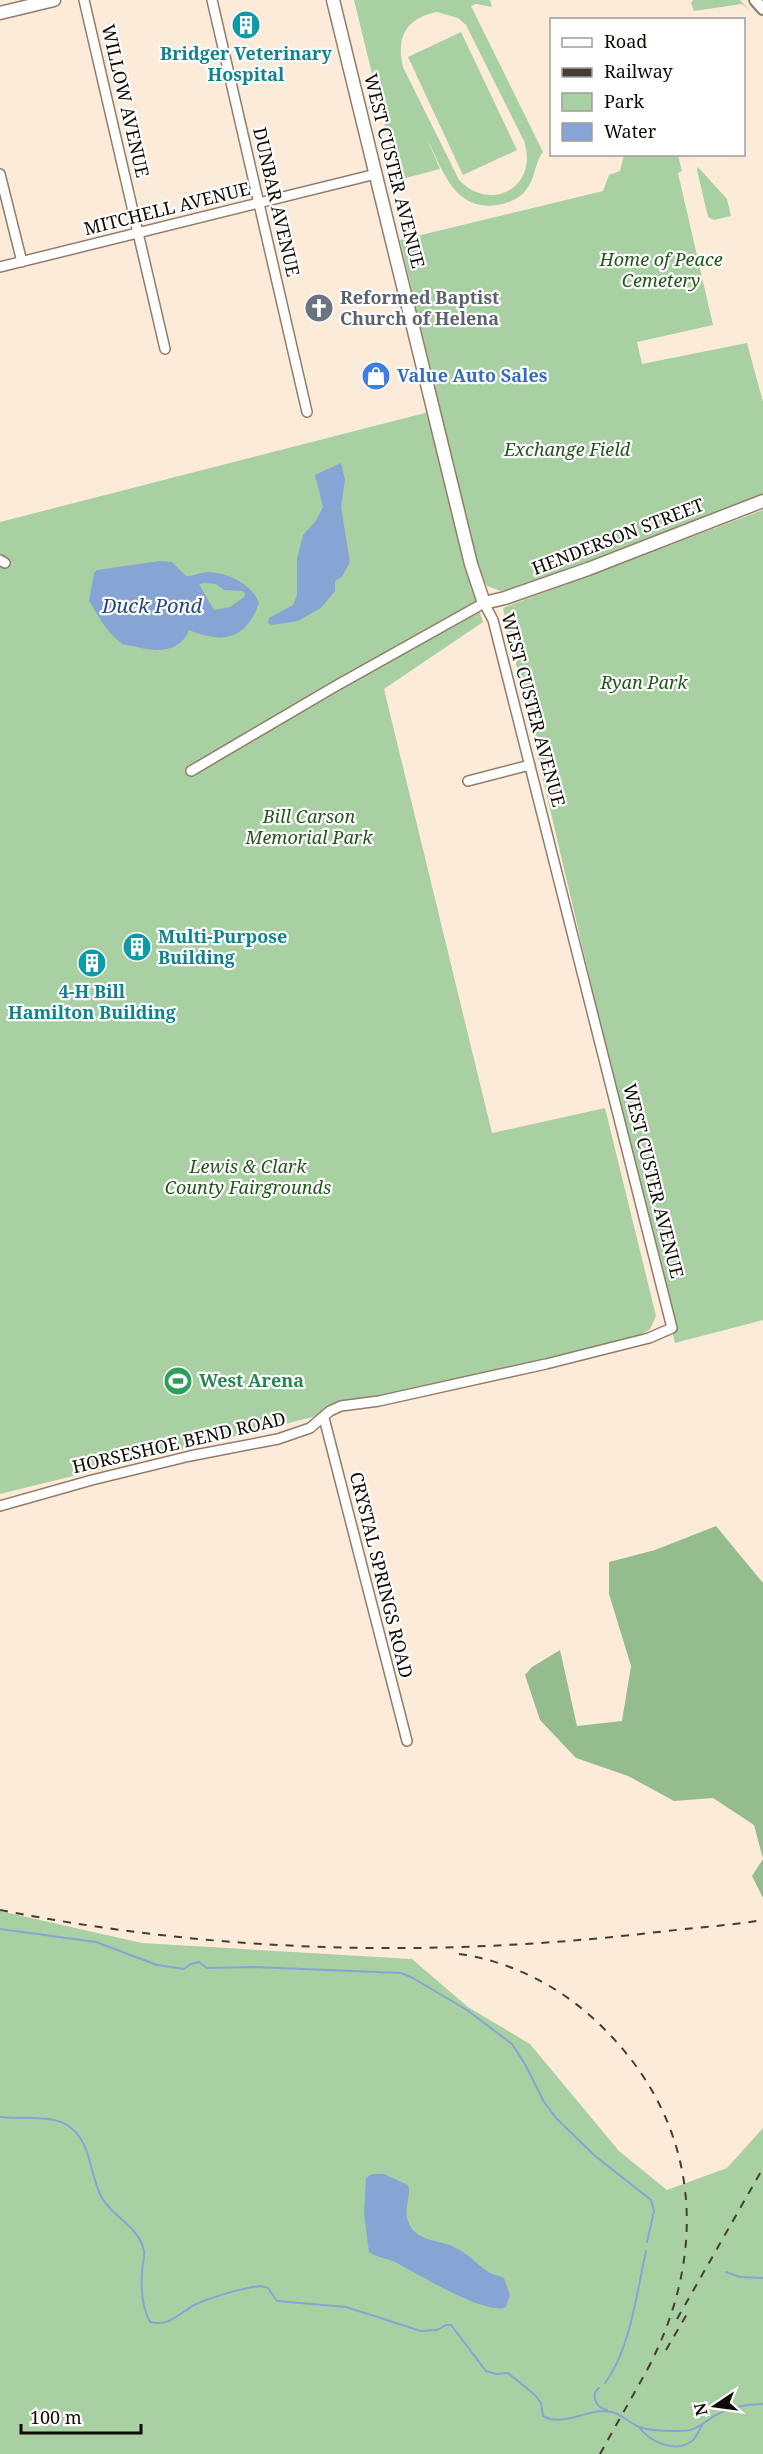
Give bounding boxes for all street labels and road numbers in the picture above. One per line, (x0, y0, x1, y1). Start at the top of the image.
street label: WILLOW AVENUE (97, 22, 155, 180)
street label: WEST CUSTER AVENUE (359, 71, 431, 271)
street label: DUNBAR AVENUE (248, 125, 306, 279)
street label: MITCHELL AVENUE (81, 176, 252, 240)
street label: HENDERSON STREET (528, 492, 707, 580)
street label: WEST CUSTER AVENUE (497, 610, 571, 809)
street label: WEST CUSTER AVENUE (618, 1081, 690, 1281)
street label: HORSESHOE BEND ROAD (70, 1406, 288, 1478)
street label: CRYSTAL SPRINGS ROAD (345, 1469, 419, 1680)

